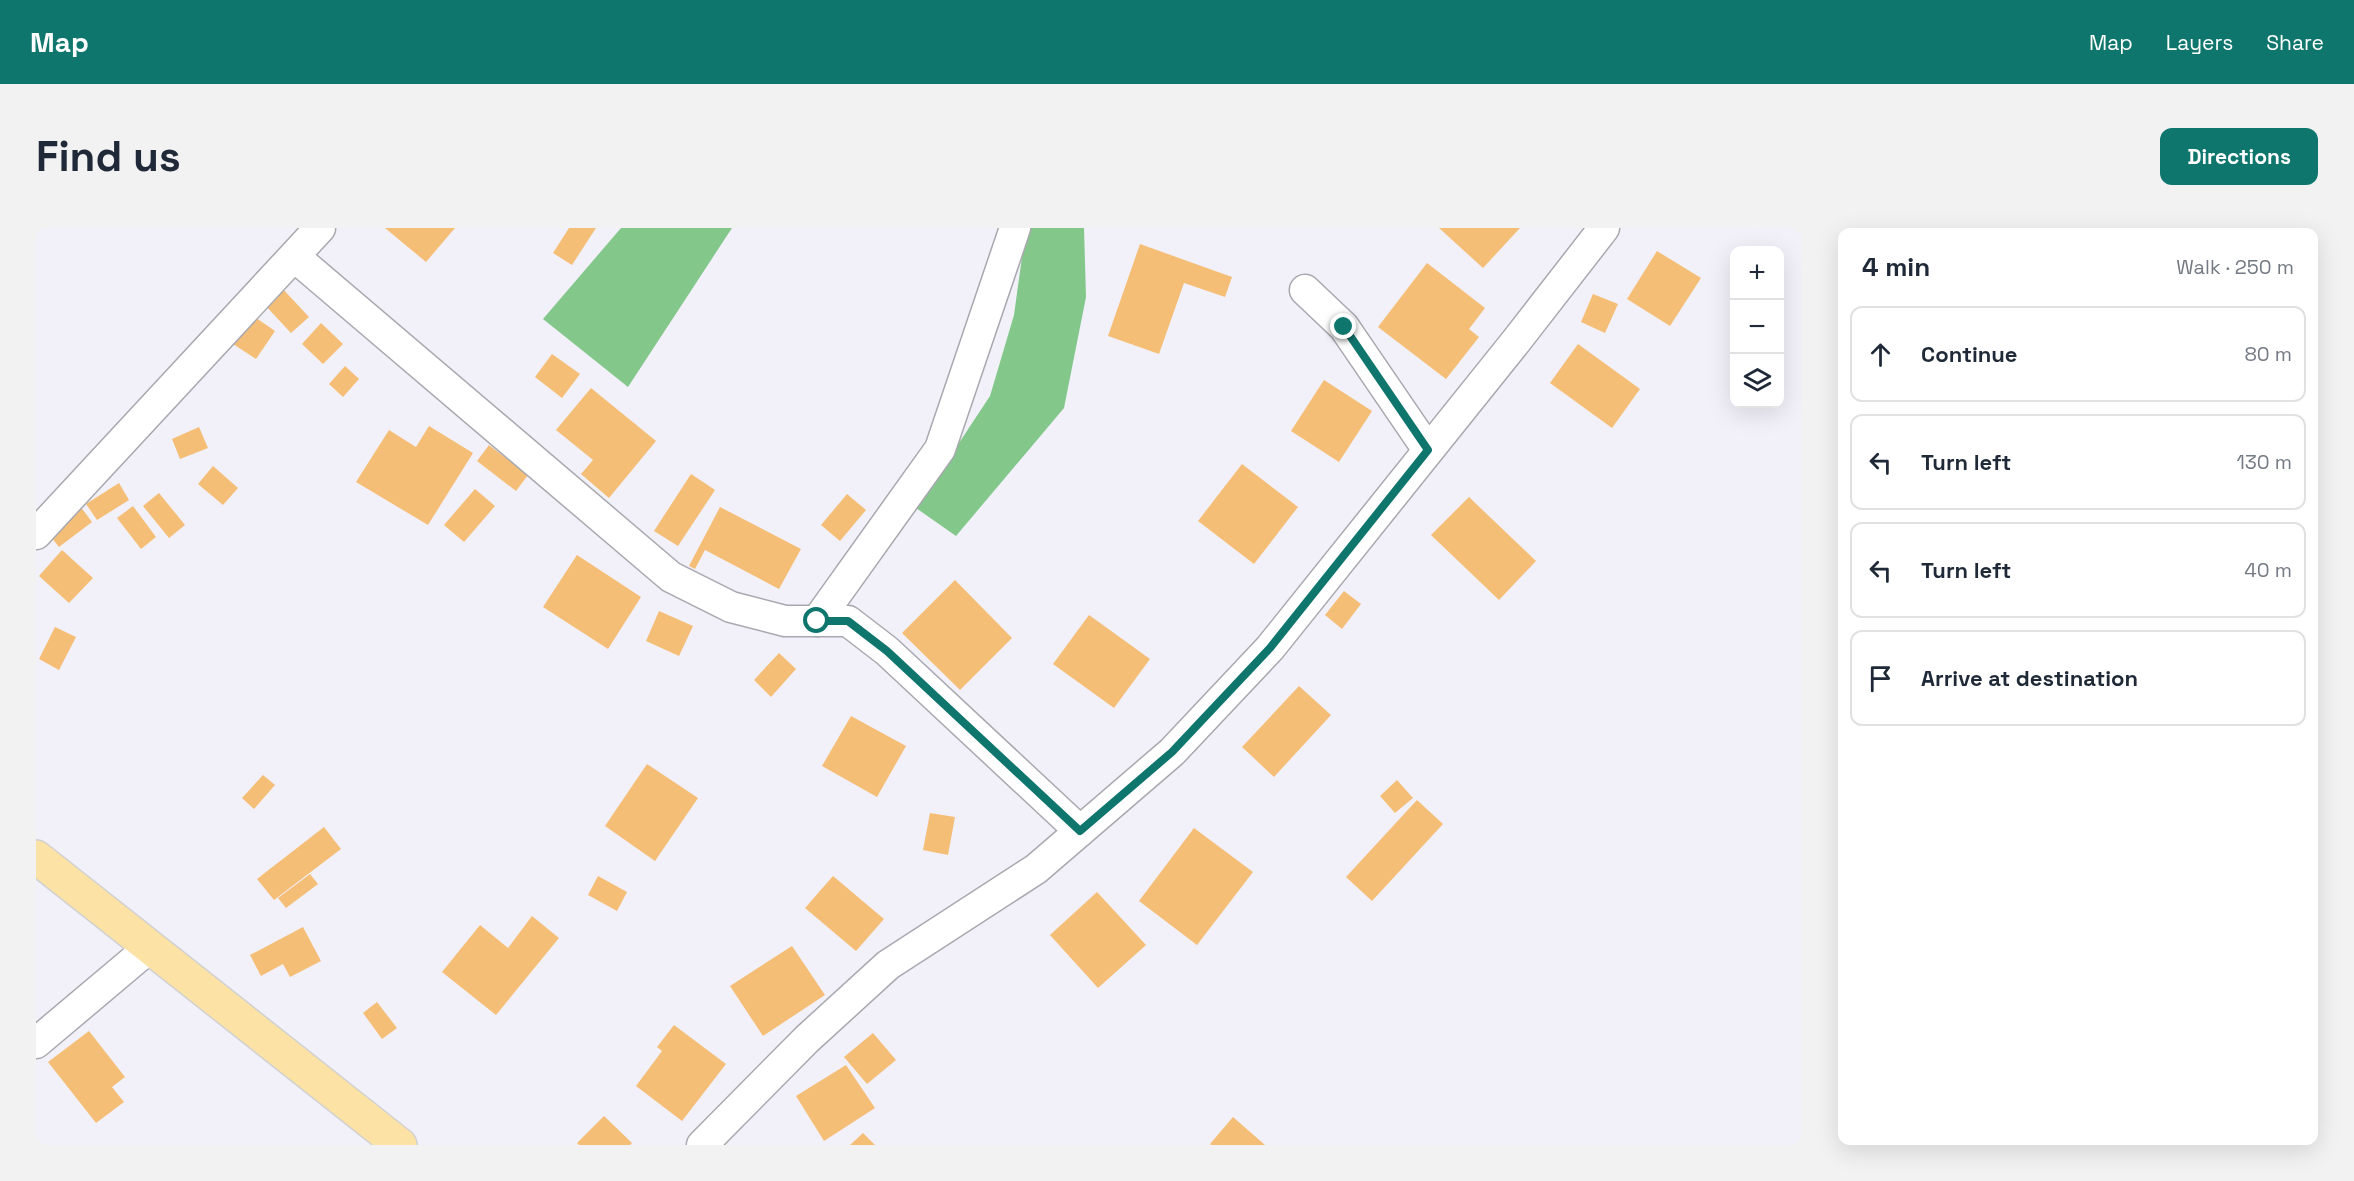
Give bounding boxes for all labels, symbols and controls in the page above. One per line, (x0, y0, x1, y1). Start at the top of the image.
text: Map (30, 24, 89, 60)
text: Map (2089, 29, 2133, 56)
text: Layers (2166, 29, 2233, 56)
text: Share (2266, 29, 2324, 56)
button: Directions (2160, 128, 2318, 185)
text: Find us (36, 130, 181, 183)
map controls (1730, 246, 1784, 408)
button: + (1730, 246, 1784, 300)
text: 4 min (1862, 250, 1930, 284)
text: Walk · 250 m (2176, 254, 2294, 280)
button: − (1730, 300, 1784, 354)
route end (1330, 313, 1356, 339)
icon: ahead (1864, 338, 1897, 371)
text: Continue (1921, 340, 2017, 368)
text: 80 m (2244, 341, 2292, 367)
button: layers (1730, 354, 1784, 408)
icon: left (1864, 446, 1897, 479)
text: Turn left (1921, 448, 2011, 476)
text: 130 m (2236, 449, 2292, 475)
icon: left (1864, 554, 1897, 587)
text: Turn left (1921, 556, 2011, 584)
text: 40 m (2244, 557, 2292, 583)
route start (803, 607, 829, 633)
icon: arrive (1864, 662, 1897, 695)
text: Arrive at destination (1921, 664, 2138, 692)

